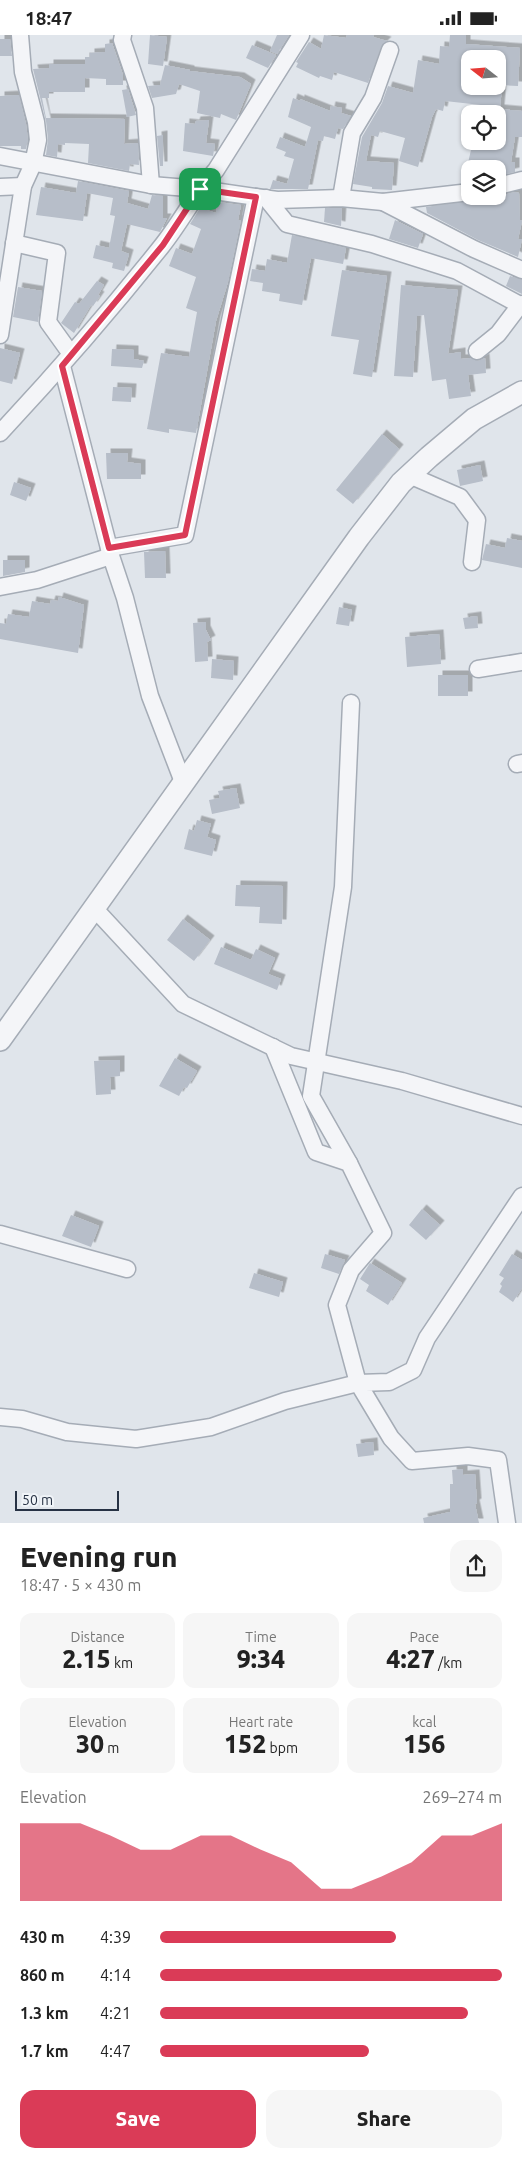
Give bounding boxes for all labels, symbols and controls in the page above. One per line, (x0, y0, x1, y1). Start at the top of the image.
text: 18:47 (25, 7, 73, 29)
north arrow (461, 50, 506, 95)
map controls (461, 50, 506, 205)
button: locate (461, 105, 506, 150)
button: layers (461, 160, 506, 205)
pin (179, 168, 221, 210)
icon: arrive (186, 175, 214, 203)
scale bar (15, 1488, 119, 1511)
text: 50 m (22, 1492, 53, 1508)
button: share (450, 1540, 502, 1592)
text: Evening run (20, 1541, 178, 1572)
text: 18:47 · 5 × 430 m (20, 1576, 141, 1594)
text: Distance (71, 1629, 125, 1645)
text: Time (245, 1629, 277, 1645)
text: Pace (410, 1629, 439, 1645)
text: 2.15 (62, 1645, 111, 1673)
text: 9:34 (237, 1645, 285, 1673)
text: 4:27 (386, 1645, 435, 1673)
text: km (111, 1655, 133, 1671)
text: /km (435, 1655, 462, 1671)
text: Elevation (68, 1714, 127, 1730)
text: Heart rate (229, 1714, 293, 1730)
text: kcal (412, 1714, 436, 1730)
text: 30 (76, 1730, 104, 1758)
text: 152 (224, 1730, 266, 1758)
text: 156 (403, 1730, 445, 1758)
text: m (104, 1740, 119, 1756)
text: bpm (266, 1740, 298, 1756)
text: Elevation (20, 1788, 87, 1806)
text: 269–274 m (422, 1788, 502, 1806)
text: 430 m (20, 1928, 65, 1946)
text: 4:39 (100, 1928, 131, 1946)
text: 860 m (20, 1966, 65, 1984)
text: 4:14 (100, 1966, 131, 1984)
text: 1.3 km (20, 2004, 69, 2022)
text: 4:21 (100, 2004, 131, 2022)
text: 1.7 km (20, 2042, 69, 2060)
text: 4:47 (100, 2042, 131, 2060)
button: Save (20, 2090, 256, 2148)
button: Share (266, 2090, 502, 2148)

